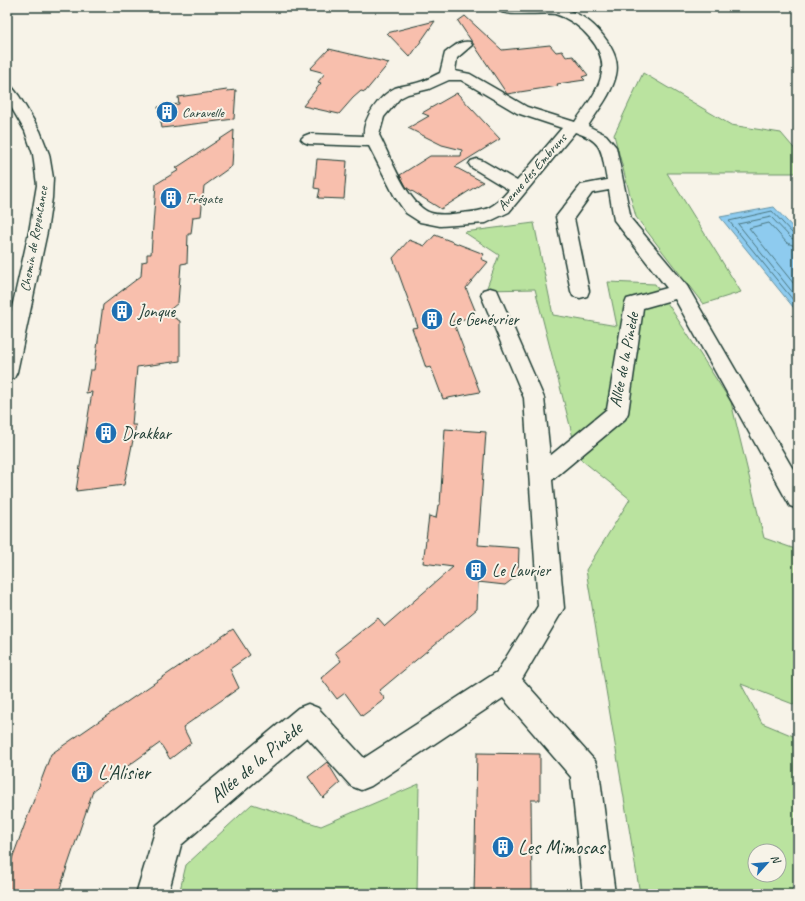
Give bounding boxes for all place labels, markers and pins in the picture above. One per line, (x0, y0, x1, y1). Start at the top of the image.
building icon: Caravelle (154, 99, 180, 125)
place label: Caravelle (182, 104, 225, 121)
building icon: Frégate (158, 185, 184, 211)
place label: Frégate (186, 190, 224, 207)
building icon: Jonque (109, 298, 135, 324)
place label: Jonque (137, 301, 176, 322)
building icon: Le Genévrier (419, 306, 445, 332)
place label: Le Genévrier (448, 309, 520, 330)
building icon: Drakkar (93, 420, 119, 446)
place label: Drakkar (122, 423, 173, 444)
building icon: Le Laurier (463, 557, 489, 583)
place label: Le Laurier (492, 560, 552, 581)
building icon: L'Alisier (69, 759, 95, 785)
place label: L'Alisier (98, 760, 152, 785)
building icon: Les Mimosas (490, 834, 516, 860)
place label: Les Mimosas (518, 835, 607, 860)

